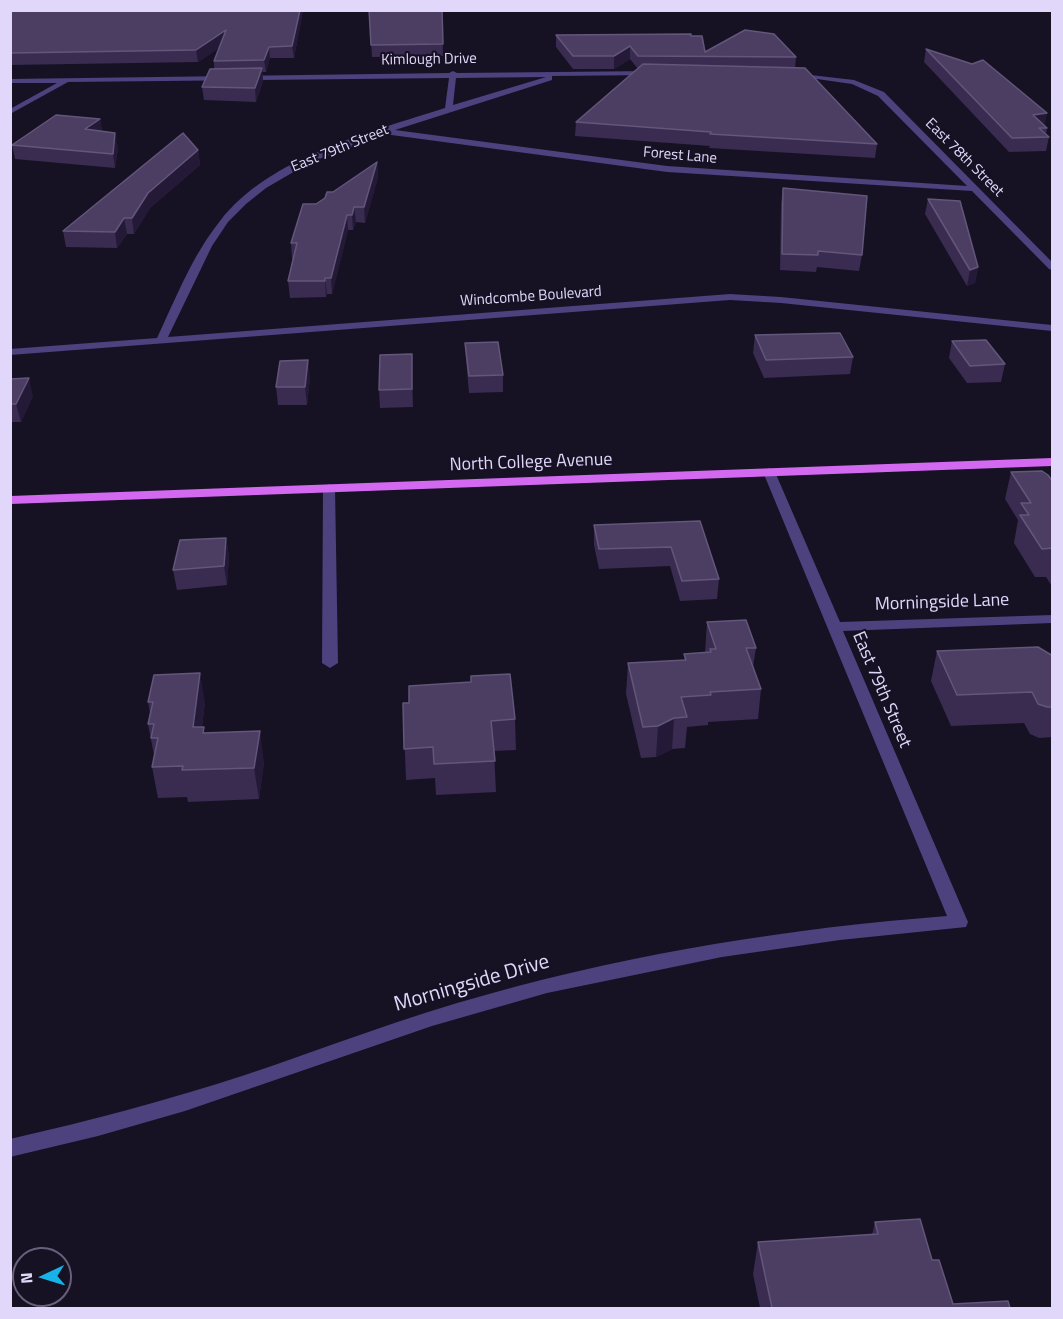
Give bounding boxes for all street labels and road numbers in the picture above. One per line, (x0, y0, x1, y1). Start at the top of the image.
street label: Kimlough Drive (381, 50, 477, 70)
street label: East 78th Street (921, 115, 1007, 201)
street label: East 79th Street (289, 121, 391, 177)
street label: Forest Lane (642, 144, 718, 168)
street label: Windcombe Boulevard (460, 283, 602, 311)
street label: North College Avenue (449, 449, 613, 477)
street label: Morningside Lane (874, 590, 1010, 616)
street label: East 79th Street (847, 629, 915, 751)
street label: Morningside Drive (391, 950, 553, 1018)

